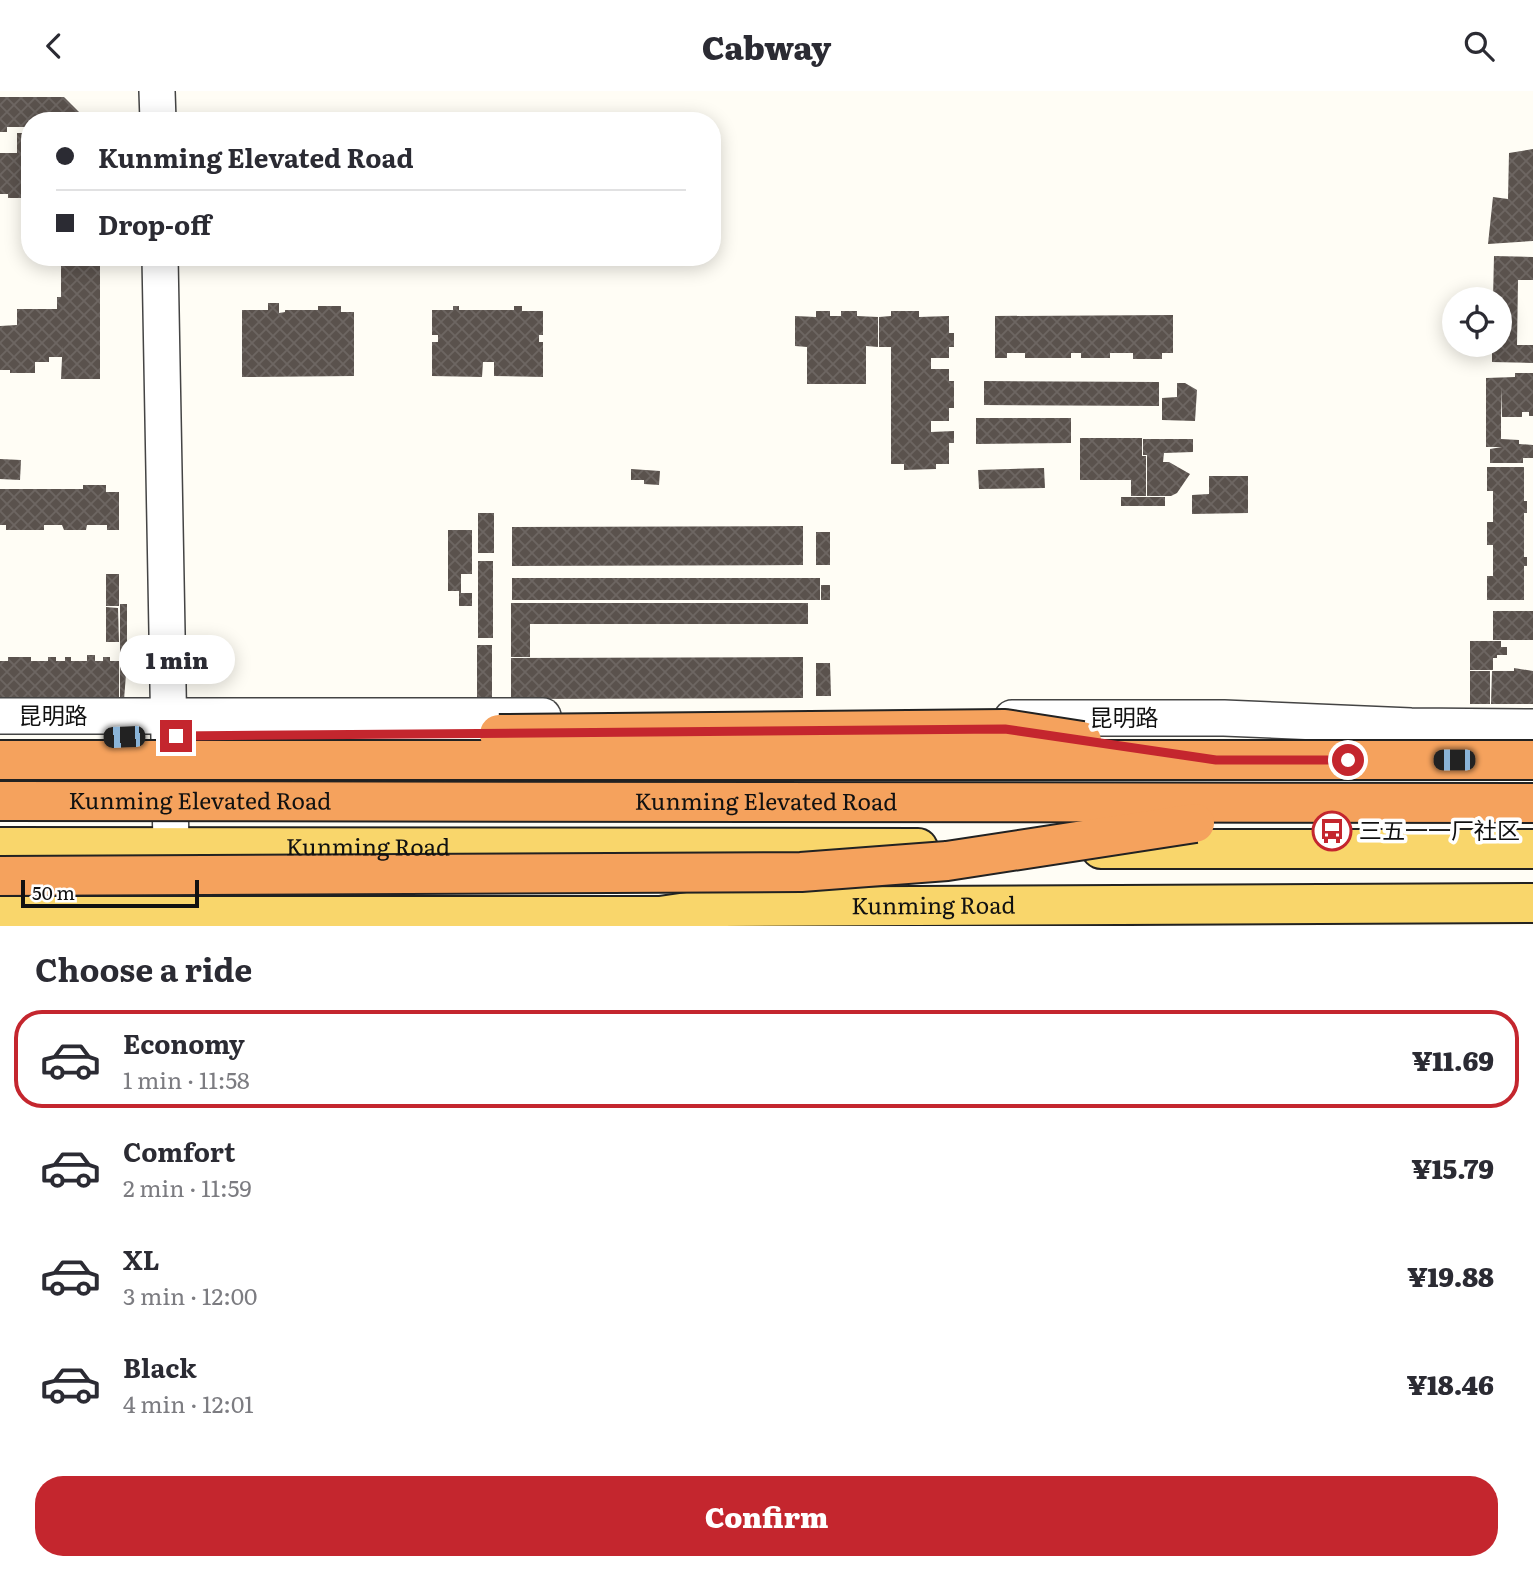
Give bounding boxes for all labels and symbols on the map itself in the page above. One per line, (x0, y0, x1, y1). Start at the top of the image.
callout: 1 min (118, 635, 234, 683)
street label: 昆明路 (19, 697, 88, 731)
street label: 昆明路 (1090, 699, 1159, 733)
route end (160, 720, 192, 752)
car (103, 726, 146, 748)
route start (1332, 744, 1364, 776)
car (1434, 750, 1476, 771)
street label: Kunming Elevated Road (69, 782, 331, 816)
street label: Kunming Elevated Road (635, 783, 897, 817)
bus stop icon: 三五一一厂社区 (1311, 810, 1353, 852)
place label: 三五一一厂社区 (1359, 812, 1520, 846)
street label: Kunming Road (286, 828, 450, 862)
scale bar (21, 877, 200, 909)
street label: Kunming Road (851, 887, 1016, 921)

